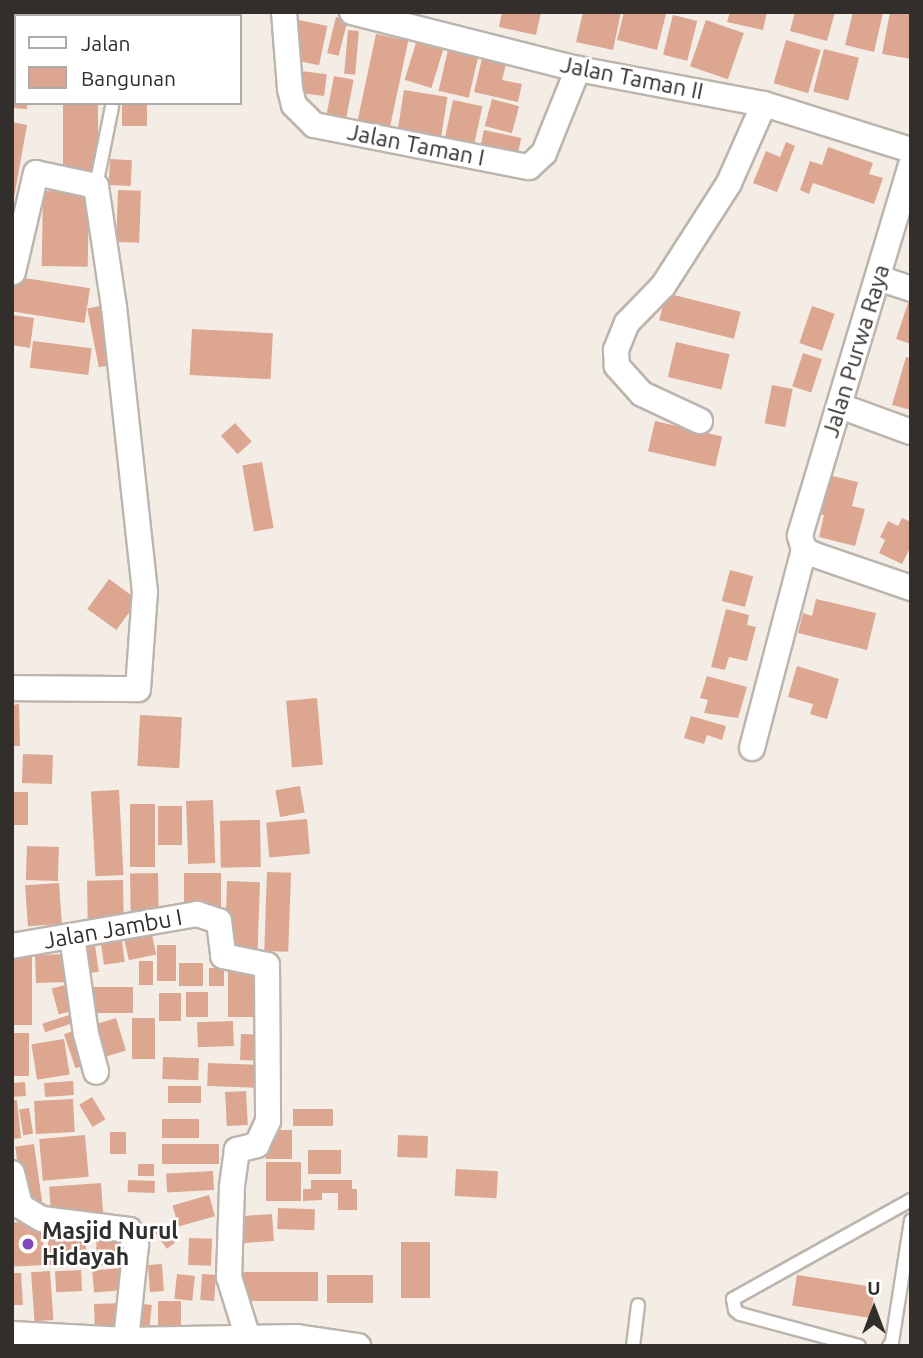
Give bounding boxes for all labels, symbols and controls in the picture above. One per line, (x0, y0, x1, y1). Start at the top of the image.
legend (14, 14, 242, 105)
text: Jalan (81, 31, 130, 55)
street label: Jalan Taman II (558, 51, 706, 105)
text: Bangunan (81, 66, 176, 90)
street label: Jalan Taman I (345, 118, 487, 172)
street label: Jalan Purwa Raya (817, 261, 895, 441)
street label: Jalan Jambu I (42, 903, 184, 955)
place label: Masjid Nurul Hidayah (42, 1217, 178, 1271)
marker: Masjid Nurul Hidayah (20, 1236, 36, 1252)
north arrow (839, 1274, 909, 1344)
text: U (867, 1277, 881, 1299)

